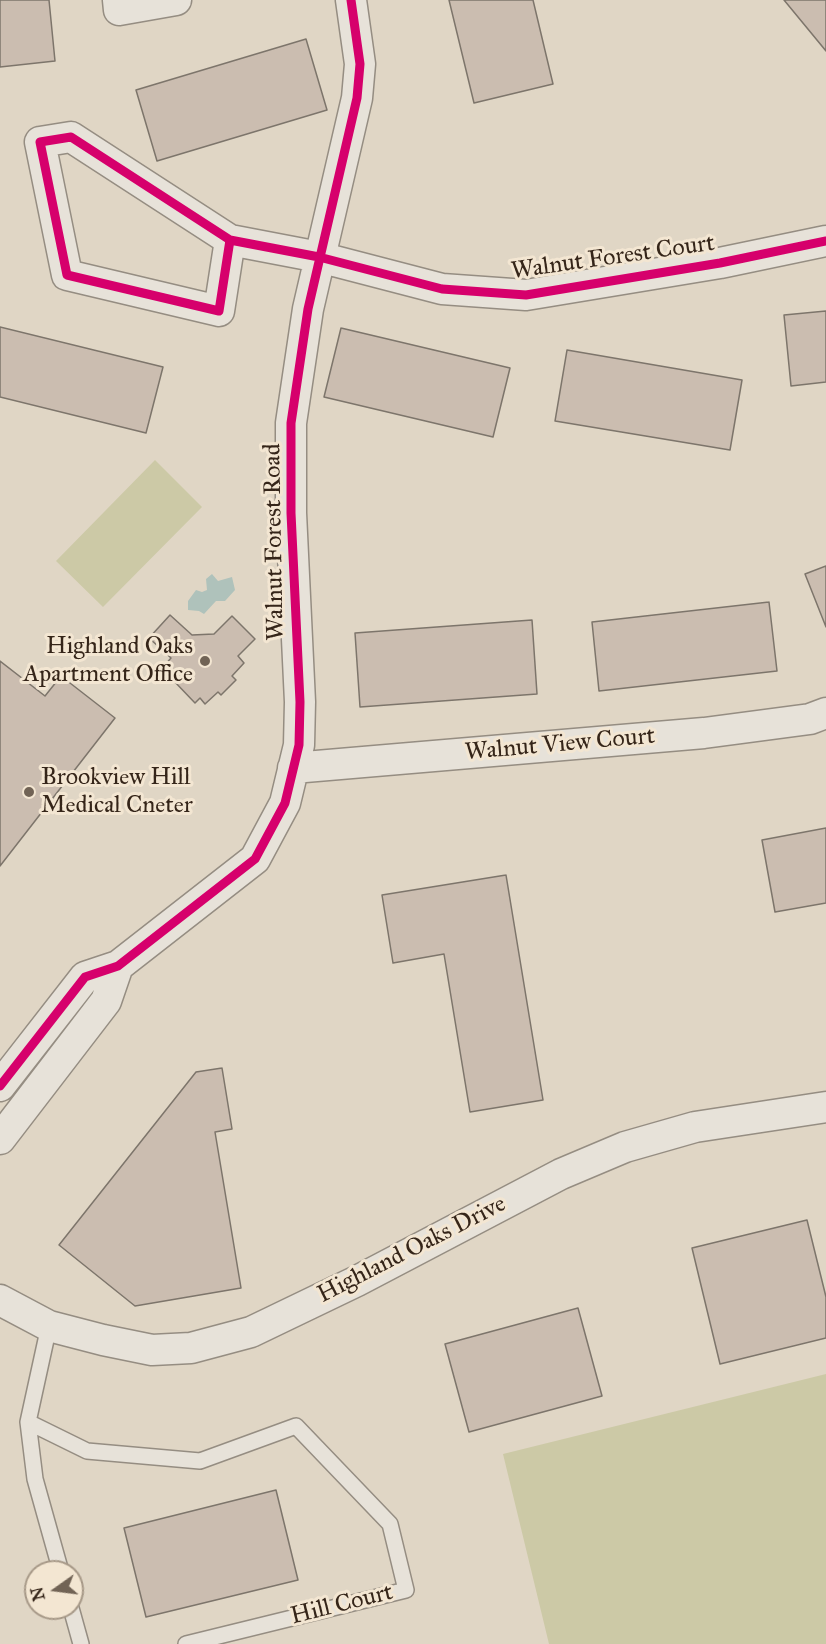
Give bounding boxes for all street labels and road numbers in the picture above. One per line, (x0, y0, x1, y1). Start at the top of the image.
street label: Walnut Forest Court (509, 229, 717, 287)
street label: Walnut Forest Road (259, 443, 291, 641)
street label: Walnut View Court (464, 722, 656, 768)
street label: Highland Oaks Drive (313, 1190, 511, 1310)
street label: Hill Court (288, 1578, 396, 1632)

